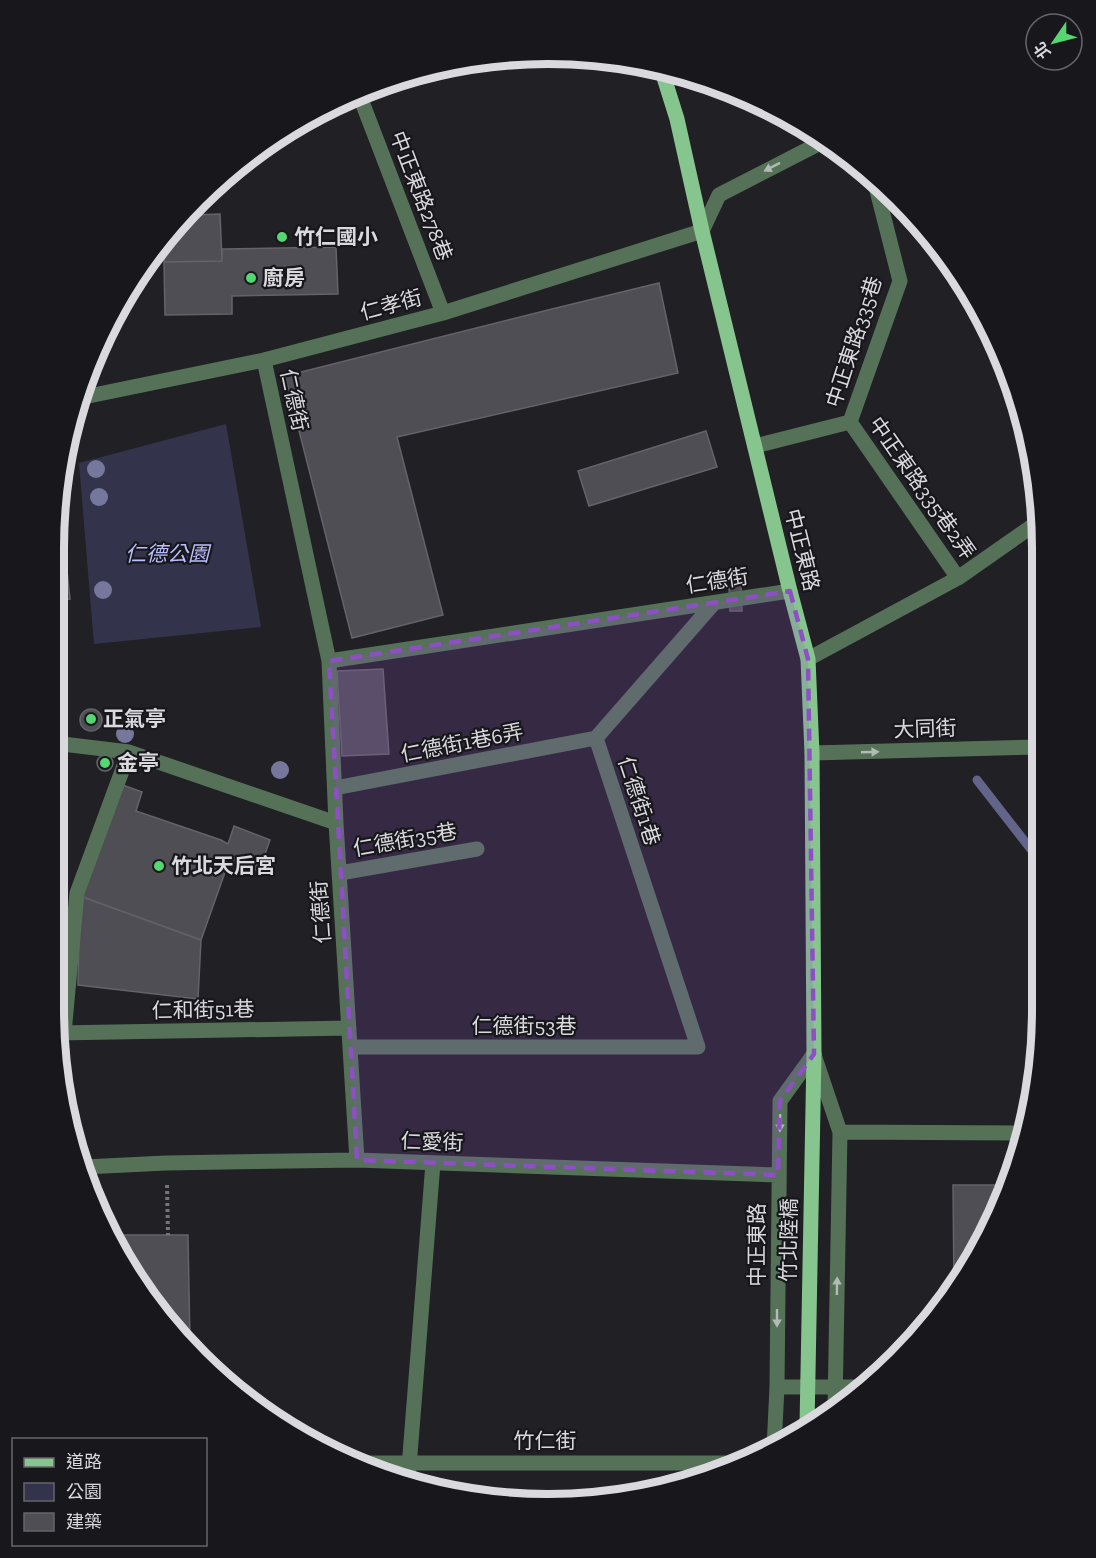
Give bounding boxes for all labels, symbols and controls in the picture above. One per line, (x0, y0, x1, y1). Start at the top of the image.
north arrow (1024, 12, 1084, 72)
text: 北 (1030, 38, 1054, 62)
street label: 中正東路278巷 (385, 127, 458, 264)
one-way arrow (764, 163, 781, 172)
place label: 竹仁國小 (294, 224, 378, 249)
marker: 竹仁國小 (275, 230, 289, 244)
place label: 廚房 (263, 265, 305, 290)
marker: 廚房 (244, 271, 258, 285)
street label: 中正東路335巷 (821, 273, 886, 411)
street label: 仁孝街 (357, 284, 425, 325)
street label: 仁德街 (276, 366, 313, 433)
street label: 中正東路335巷2弄 (864, 412, 981, 564)
street label: 中正東路 (780, 506, 825, 594)
park label: 仁德公園 (125, 541, 212, 566)
street label: 仁德街 (684, 563, 750, 598)
place label: 正氣亭 (103, 706, 166, 731)
marker: 正氣亭 (84, 712, 98, 726)
street label: 大同街 (893, 715, 957, 742)
street label: 仁德街1巷6弄 (399, 718, 525, 767)
one-way arrow (861, 747, 880, 756)
place label: 金亭 (117, 750, 159, 775)
street label: 仁德街1巷 (613, 753, 666, 849)
marker: 金亭 (98, 756, 112, 770)
street label: 仁德街35巷 (351, 818, 459, 861)
place label: 竹北天后宮 (171, 853, 276, 878)
marker: 竹北天后宮 (152, 859, 166, 873)
street label: 仁德街 (306, 880, 335, 944)
street label: 仁和街51巷 (151, 996, 255, 1023)
street label: 仁德街53巷 (471, 1013, 577, 1038)
one-way arrow (775, 1113, 784, 1132)
street label: 仁愛街 (400, 1128, 464, 1155)
street label: 竹北陸橋 (775, 1198, 802, 1282)
street label: 中正東路 (744, 1203, 769, 1287)
one-way arrow (833, 1276, 842, 1295)
one-way arrow (772, 1308, 782, 1327)
street label: 竹仁街 (514, 1428, 577, 1453)
legend (12, 1438, 207, 1546)
text: 道路 (66, 1451, 102, 1473)
text: 公園 (66, 1481, 102, 1503)
text: 建築 (66, 1511, 102, 1533)

